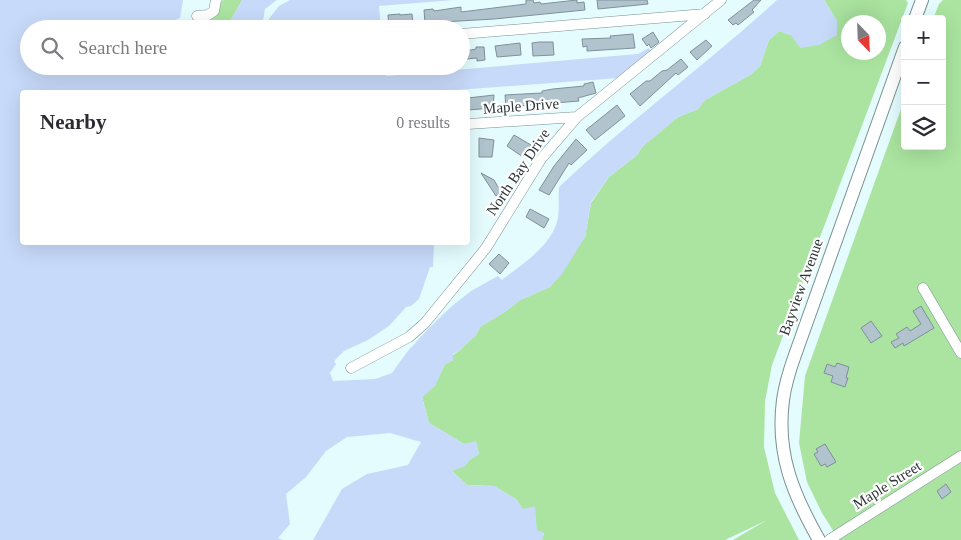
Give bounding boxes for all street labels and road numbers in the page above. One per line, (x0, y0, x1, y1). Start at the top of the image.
street label: Maple Drive (482, 95, 560, 117)
street label: North Bay Drive (483, 125, 553, 218)
street label: Bayview Avenue (776, 236, 826, 338)
street label: Maple Street (850, 457, 925, 512)

